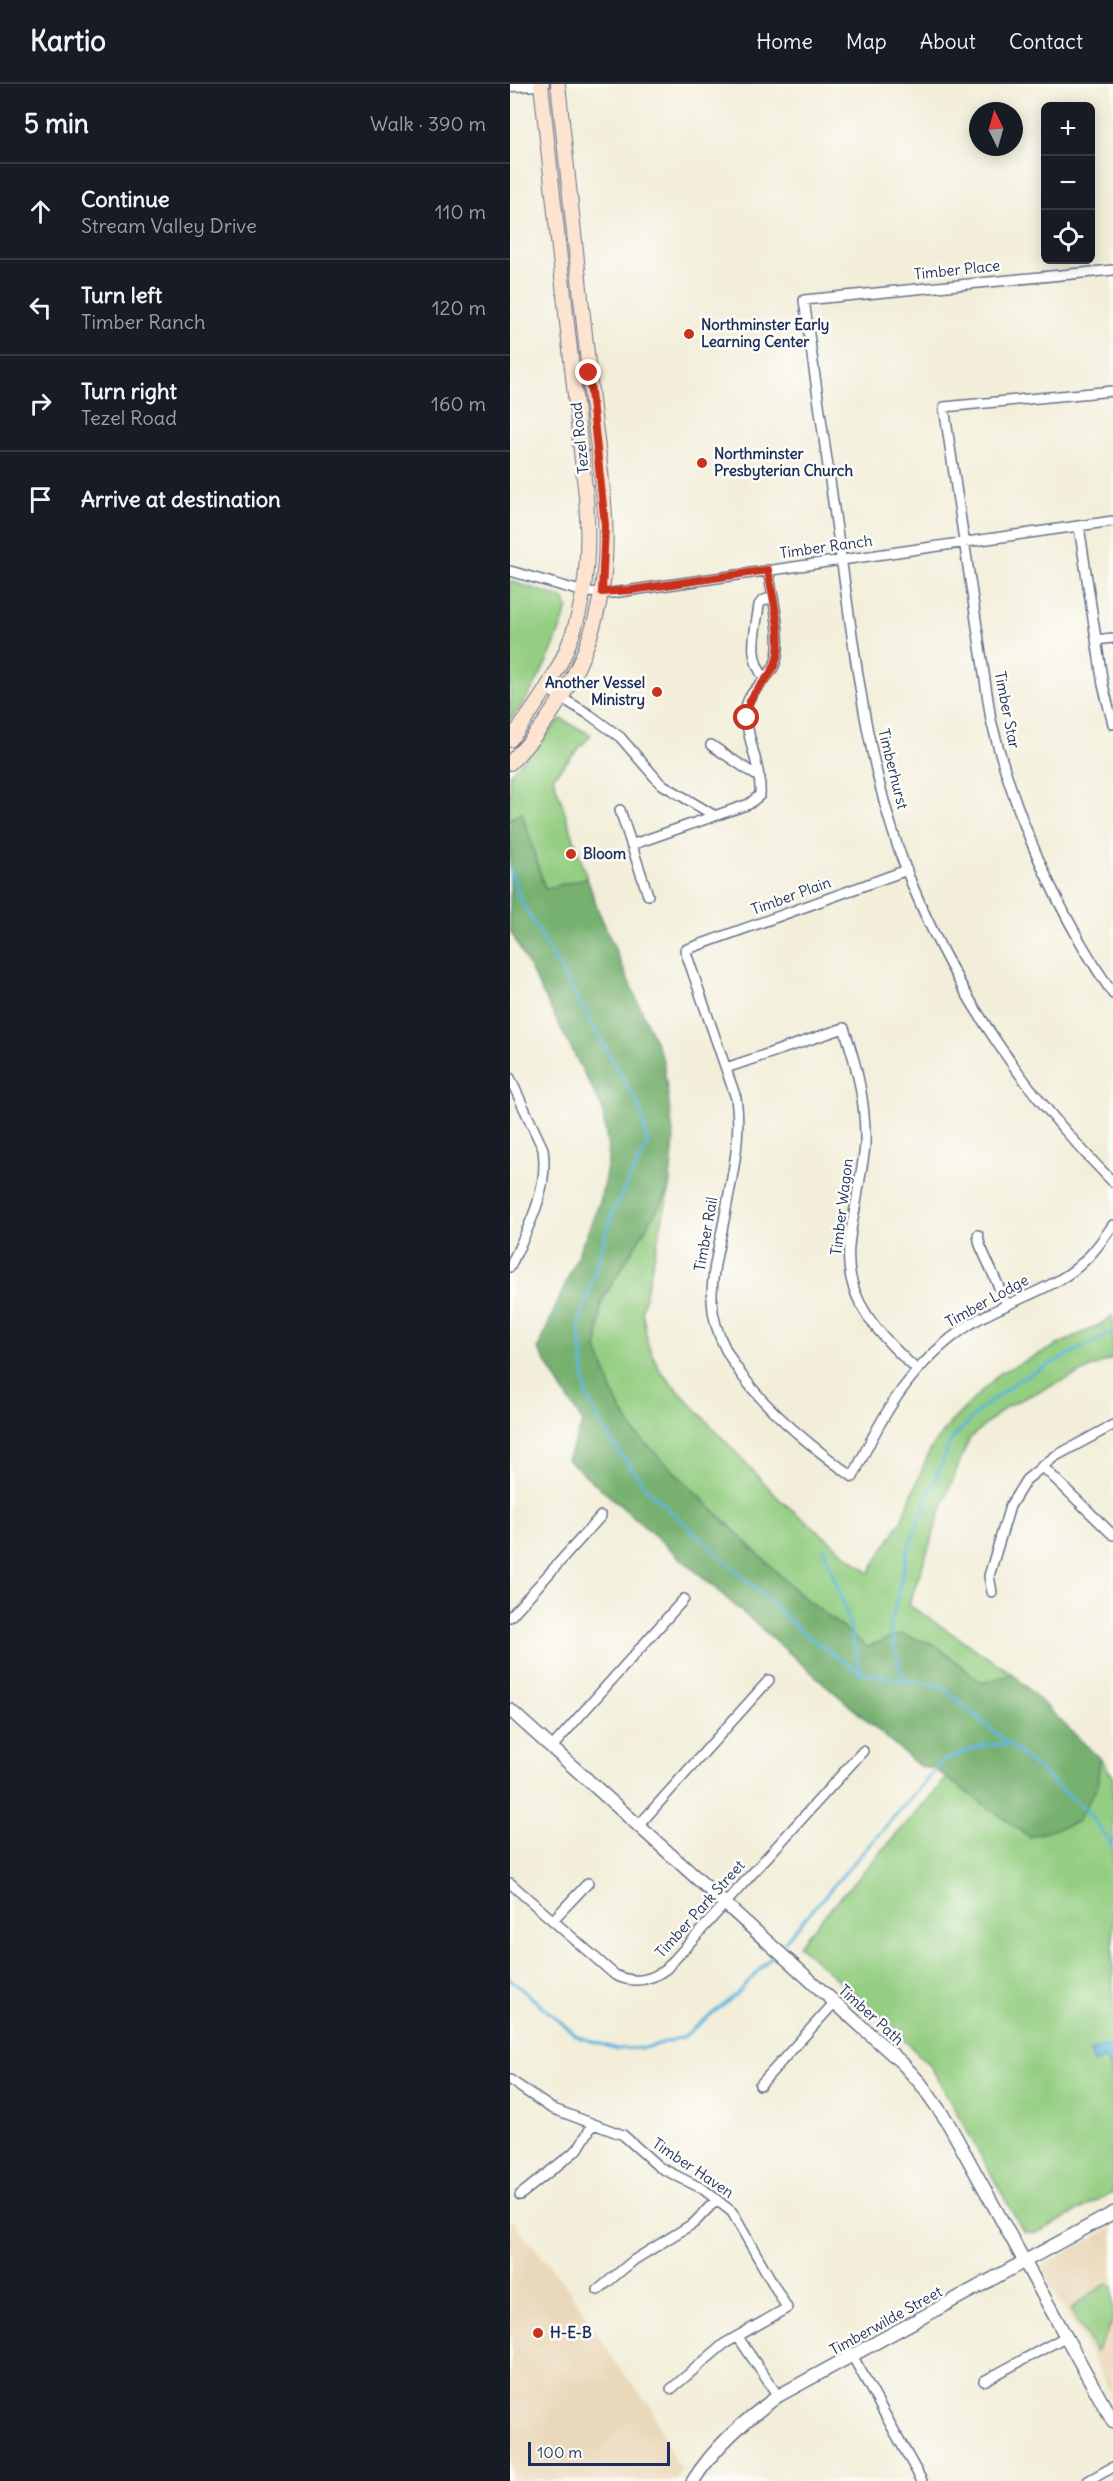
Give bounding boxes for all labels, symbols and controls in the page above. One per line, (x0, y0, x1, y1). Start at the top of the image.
text: Kartio (30, 23, 106, 59)
text: Home (756, 28, 813, 55)
text: Map (846, 28, 887, 55)
text: About (920, 28, 976, 55)
text: Contact (1009, 28, 1083, 55)
north arrow (969, 102, 1023, 156)
map controls (1041, 102, 1095, 264)
button: + (1041, 102, 1095, 156)
text: 5 min (24, 107, 89, 140)
text: Walk · 390 m (370, 111, 486, 136)
button: − (1041, 156, 1095, 210)
text: Continue (81, 185, 170, 213)
icon: ahead (24, 195, 57, 228)
text: 110 m (435, 199, 486, 224)
button: locate (1041, 210, 1095, 264)
text: Stream Valley Drive (81, 213, 257, 238)
street label: Timber Place (913, 256, 1001, 283)
text: Turn left (81, 281, 162, 309)
icon: left (24, 291, 57, 324)
text: 120 m (432, 295, 486, 320)
text: Timber Ranch (81, 309, 206, 334)
place label: Northminster Early Learning Center (701, 315, 829, 352)
marker: Northminster Early Learning Center (682, 327, 696, 341)
route end (575, 359, 601, 385)
text: Turn right (81, 377, 177, 405)
icon: right (24, 387, 57, 420)
text: 160 m (431, 391, 486, 416)
street label: Tezel Road (566, 401, 593, 475)
text: Tezel Road (81, 405, 177, 430)
place label: Northminster Presbyterian Church (714, 444, 854, 481)
marker: Northminster Presbyterian Church (695, 456, 709, 470)
icon: arrive (24, 483, 57, 516)
text: Arrive at destination (81, 485, 281, 513)
street label: Timber Ranch (778, 531, 874, 562)
street label: Timber Star (991, 670, 1024, 750)
place label: Another Vessel Ministry (545, 673, 645, 710)
marker: Another Vessel Ministry (650, 685, 664, 699)
route start (733, 704, 759, 730)
street label: Timberhurst (874, 727, 913, 811)
place label: Bloom (583, 844, 626, 863)
marker: Bloom (564, 847, 578, 861)
street label: Timber Plain (748, 872, 834, 919)
street label: Timber Wagon (826, 1157, 857, 1257)
street label: Timber Rail (690, 1195, 721, 1273)
street label: Timber Lodge (942, 1270, 1032, 1331)
street label: Timber Park Street (651, 1856, 749, 1961)
street label: Timber Path (835, 1980, 908, 2049)
street label: Timber Haven (649, 2133, 738, 2202)
street label: Timberwilde Street (826, 2282, 945, 2359)
place label: H-E-B (550, 2323, 592, 2342)
marker: H-E-B (531, 2326, 545, 2340)
scale bar (528, 2439, 670, 2466)
text: 100 m (537, 2442, 582, 2462)

